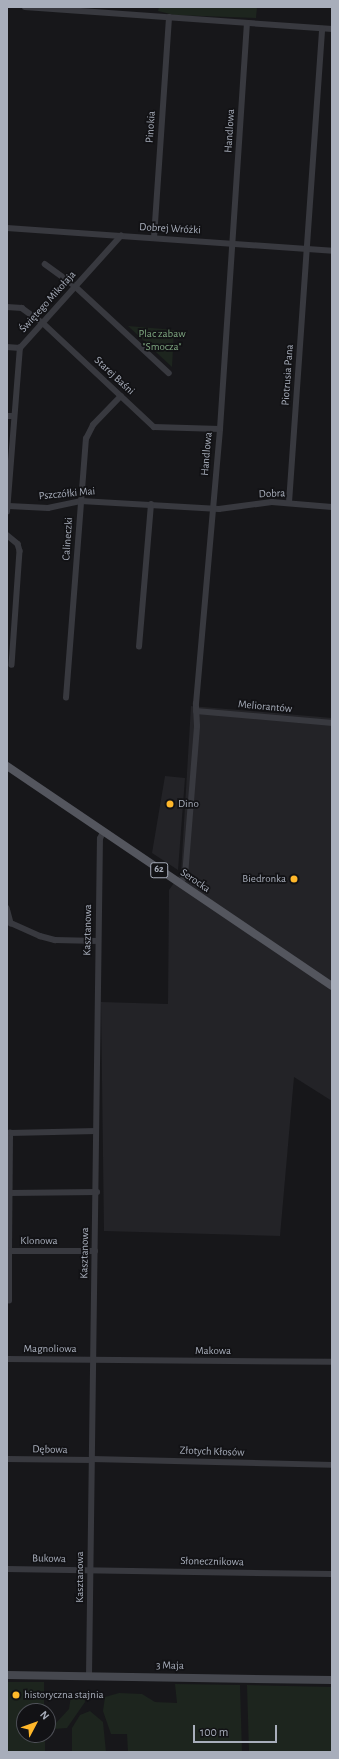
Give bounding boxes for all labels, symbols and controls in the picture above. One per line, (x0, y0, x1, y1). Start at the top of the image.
street label: Handlowa (222, 109, 238, 153)
street label: Pinokia (143, 110, 159, 144)
street label: Dobrej Wróżki (139, 221, 201, 237)
street label: Świętego Mikołaja (17, 268, 79, 336)
park label: Plac zabaw "Smocza" (138, 328, 186, 354)
street label: Piotrusia Pana (279, 344, 297, 406)
street label: Starej Baśni (91, 354, 137, 398)
street label: Handlowa (199, 432, 215, 476)
street label: Pszczółki Mai (38, 485, 96, 503)
street label: Dobra (258, 487, 286, 501)
street label: Calineczki (60, 517, 76, 561)
street label: Meliorantów (237, 698, 293, 716)
place label: Dino (178, 797, 199, 811)
marker: Dino (165, 799, 175, 809)
road number: 62 (150, 862, 168, 878)
street label: Serocka (178, 866, 212, 896)
place label: Biedronka (242, 872, 286, 886)
marker: Biedronka (289, 874, 299, 884)
street label: Kasztanowa (81, 904, 95, 956)
street label: Kasztanowa (78, 1227, 92, 1279)
street label: Klonowa (20, 1234, 58, 1248)
street label: Magnoliowa (23, 1342, 77, 1356)
street label: Makowa (195, 1344, 231, 1358)
street label: Dębowa (32, 1443, 68, 1457)
street label: Złotych Kłosów (179, 1444, 245, 1460)
street label: Kasztanowa (73, 1551, 87, 1603)
street label: Bukowa (32, 1552, 66, 1566)
street label: Słonecznikowa (180, 1555, 244, 1569)
street label: 3 Maja (156, 1659, 184, 1673)
place label: historyczna stajnia (24, 1688, 104, 1702)
marker: historyczna stajnia (11, 1690, 21, 1700)
north arrow (16, 1703, 56, 1743)
text: N (38, 1709, 51, 1722)
scale bar (195, 1717, 279, 1743)
text: 100 m (200, 1726, 228, 1738)

